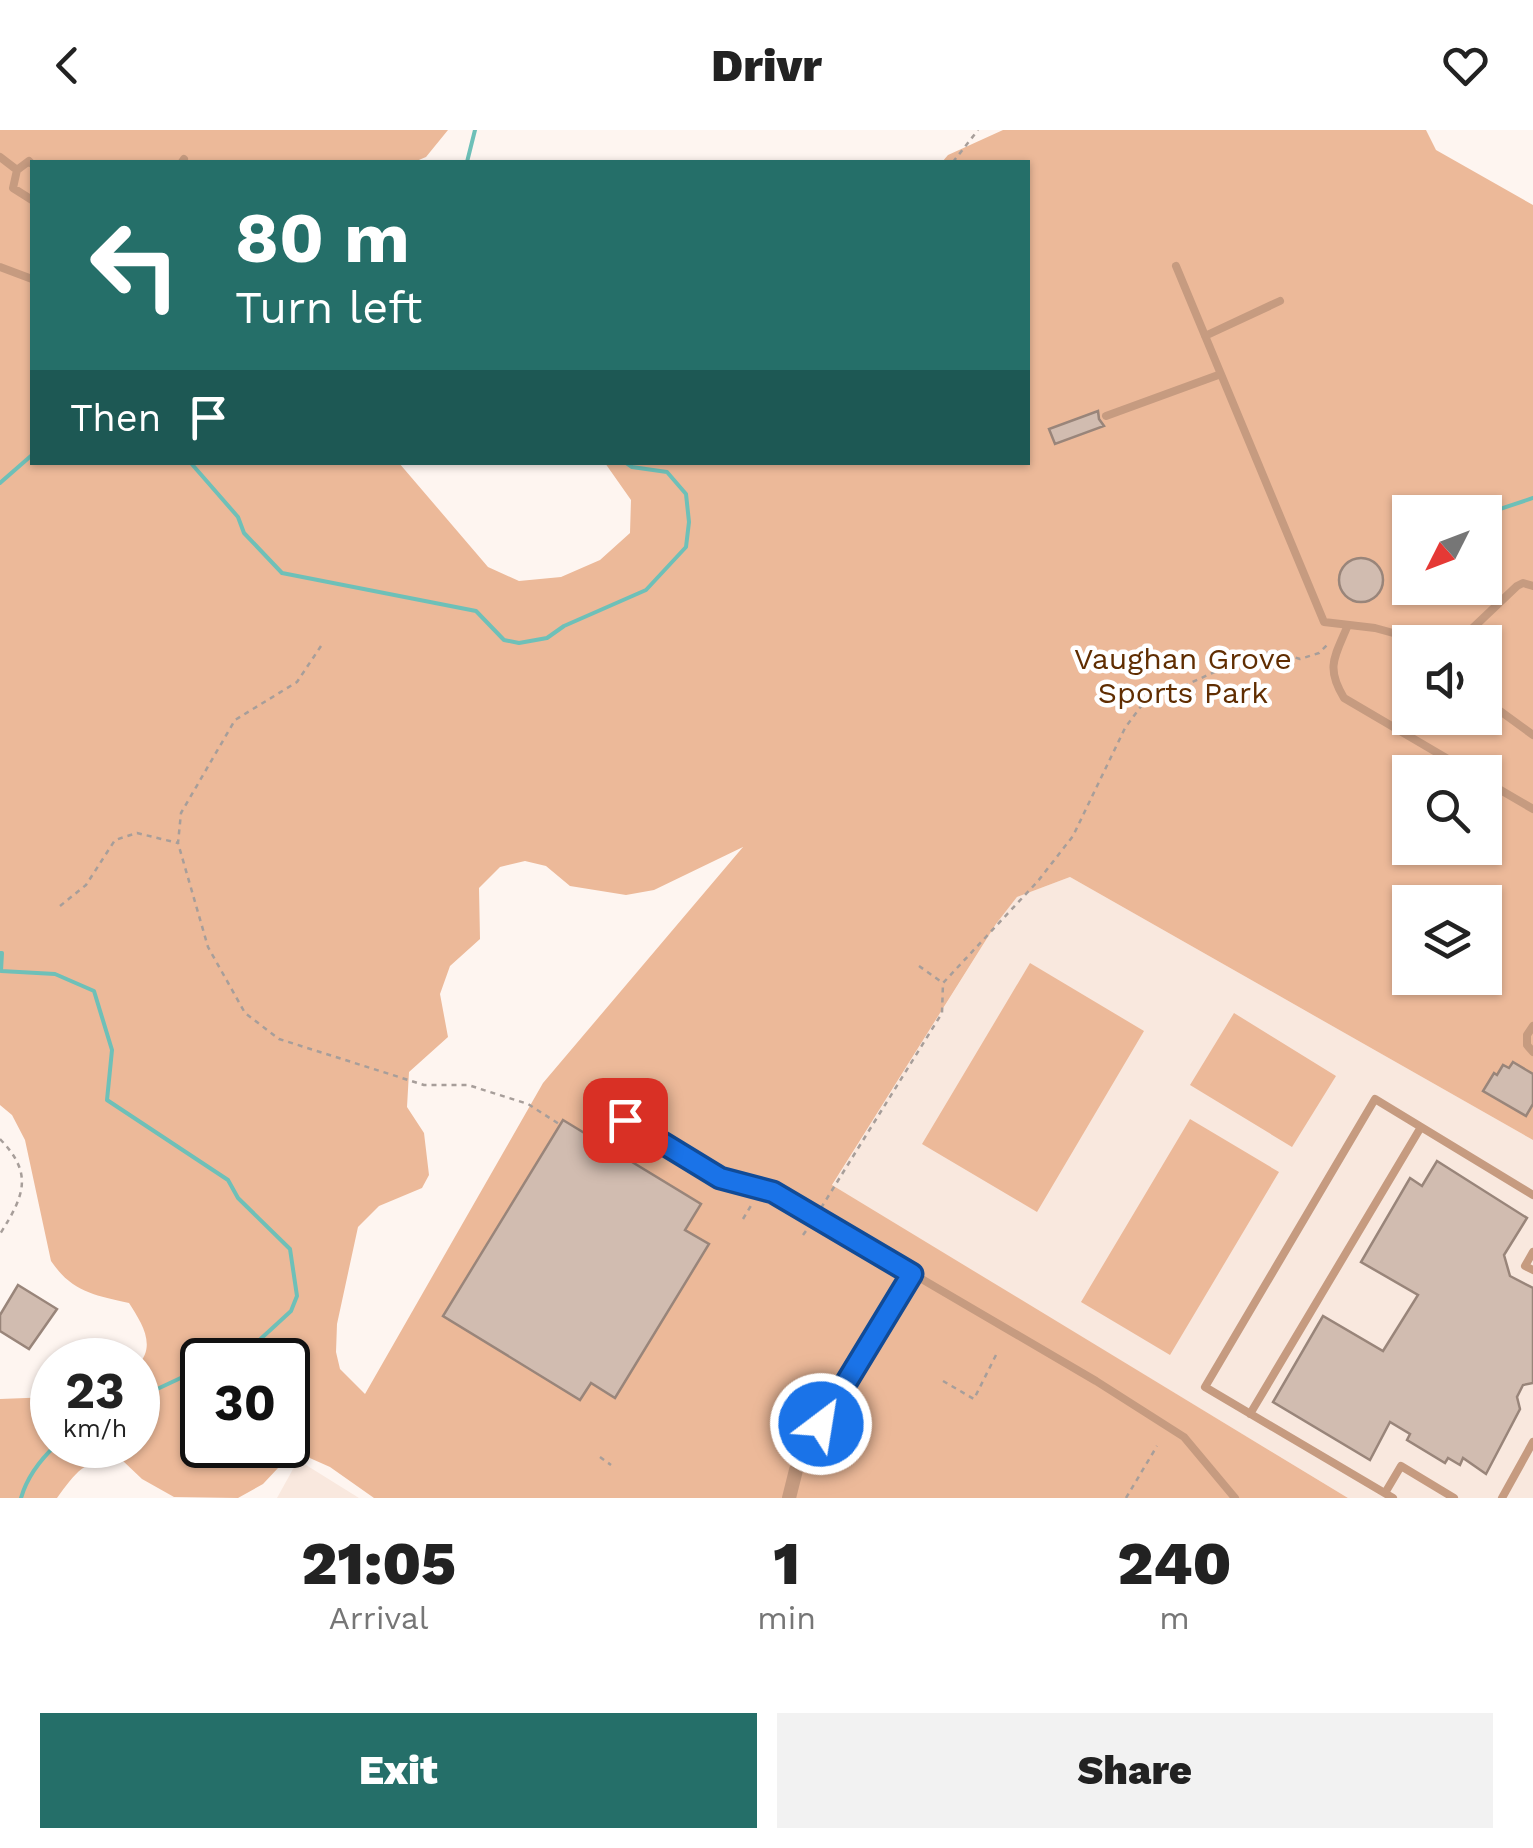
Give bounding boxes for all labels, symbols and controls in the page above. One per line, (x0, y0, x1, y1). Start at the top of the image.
icon: back (40, 38, 95, 93)
icon: heart (1438, 38, 1493, 93)
text: Drivr (711, 39, 822, 92)
text: 80 m (235, 197, 410, 279)
icon: left (70, 200, 200, 330)
text: Turn left (235, 281, 422, 334)
icon: arrive (181, 390, 236, 445)
text: Then (70, 396, 161, 440)
north arrow (1392, 495, 1502, 605)
map controls (1392, 495, 1502, 995)
button: sound (1392, 625, 1502, 735)
park label: Vaughan Grove Sports Park (1074, 641, 1292, 710)
button: search (1392, 755, 1502, 865)
button: layers (1392, 885, 1502, 995)
pin (583, 1078, 668, 1163)
icon: arrive (598, 1093, 653, 1148)
speed limit sign: 30 (180, 1338, 310, 1468)
text: 23 (65, 1361, 125, 1420)
position arrow (769, 1372, 873, 1476)
text: km/h (63, 1414, 127, 1443)
text: 21:05 (301, 1528, 456, 1599)
text: 1 (773, 1528, 800, 1599)
text: 240 (1117, 1528, 1232, 1599)
text: Arrival (329, 1599, 429, 1637)
text: min (757, 1599, 816, 1637)
text: m (1159, 1599, 1190, 1637)
button: Exit (40, 1713, 757, 1828)
button: Share (777, 1713, 1493, 1828)

